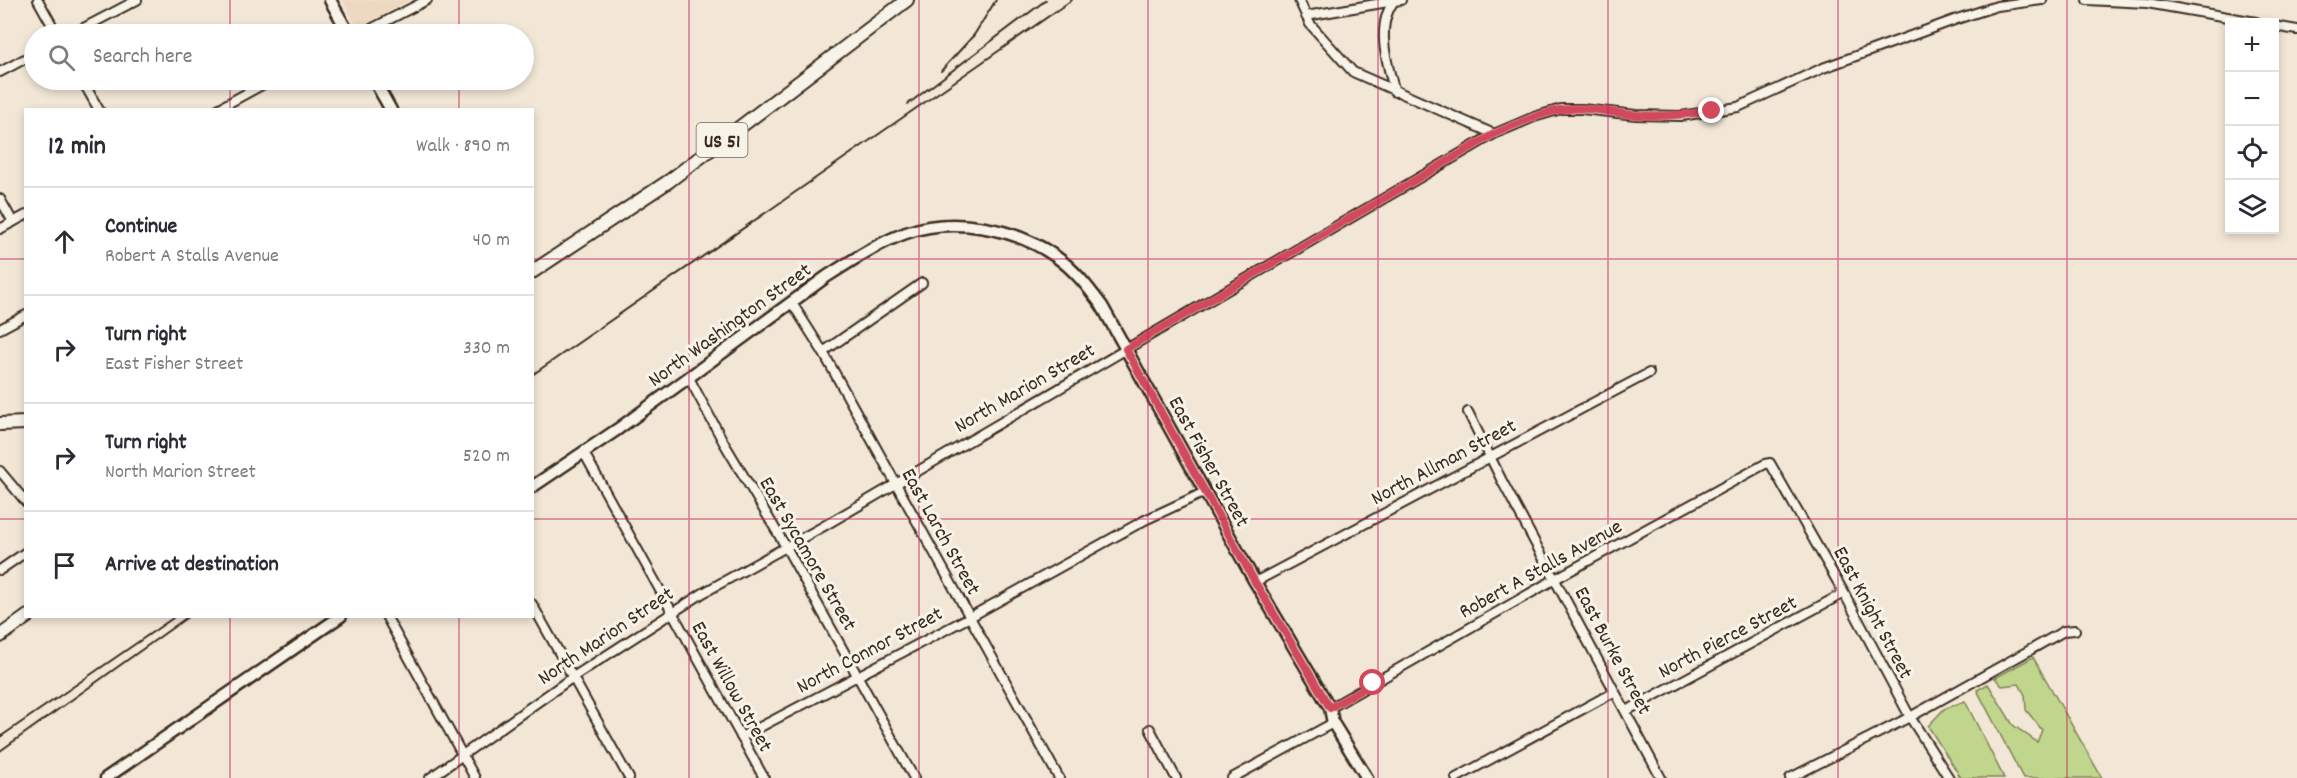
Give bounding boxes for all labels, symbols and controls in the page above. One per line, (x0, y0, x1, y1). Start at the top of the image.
map controls (2225, 18, 2279, 234)
button: + (2225, 18, 2279, 72)
search box (24, 24, 534, 90)
icon: search (45, 41, 78, 74)
text: Search here (93, 42, 192, 73)
button: − (2225, 72, 2279, 126)
route end (1698, 97, 1724, 123)
road number: US 51 (696, 123, 748, 157)
button: locate (2225, 126, 2279, 180)
text: 12 min (48, 129, 106, 166)
text: Walk · 890 m (416, 133, 510, 161)
button: layers (2225, 180, 2279, 234)
text: Continue (105, 212, 177, 243)
icon: ahead (48, 225, 81, 258)
text: 40 m (472, 227, 510, 255)
text: Robert A Stalls Avenue (105, 243, 279, 271)
street label: North Washington Street (643, 257, 819, 396)
text: Turn right (105, 320, 187, 351)
icon: right (48, 333, 81, 366)
text: 330 m (463, 335, 510, 363)
street label: North Marion Street (949, 337, 1102, 442)
text: East Fisher Street (105, 351, 243, 379)
street label: East Fisher Street (1159, 392, 1256, 533)
street label: North Allman Street (1366, 413, 1523, 515)
text: Turn right (105, 428, 187, 459)
icon: right (48, 441, 81, 474)
text: 520 m (463, 443, 510, 471)
text: North Marion Street (105, 459, 256, 487)
street label: East Larch Street (892, 464, 987, 602)
street label: East Sycamore Street (750, 472, 863, 637)
street label: Robert A Stalls Avenue (1454, 513, 1629, 628)
street label: East Knight Street (1824, 542, 1919, 685)
icon: arrive (48, 549, 81, 582)
text: Arrive at destination (105, 550, 279, 581)
street label: North Marion Street (533, 581, 681, 694)
street label: East Burke Street (1565, 582, 1658, 721)
street label: North Pierce Street (1654, 589, 1803, 688)
street label: North Connor Street (792, 600, 949, 703)
street label: East Willow Street (682, 617, 779, 759)
route start (1359, 669, 1385, 695)

